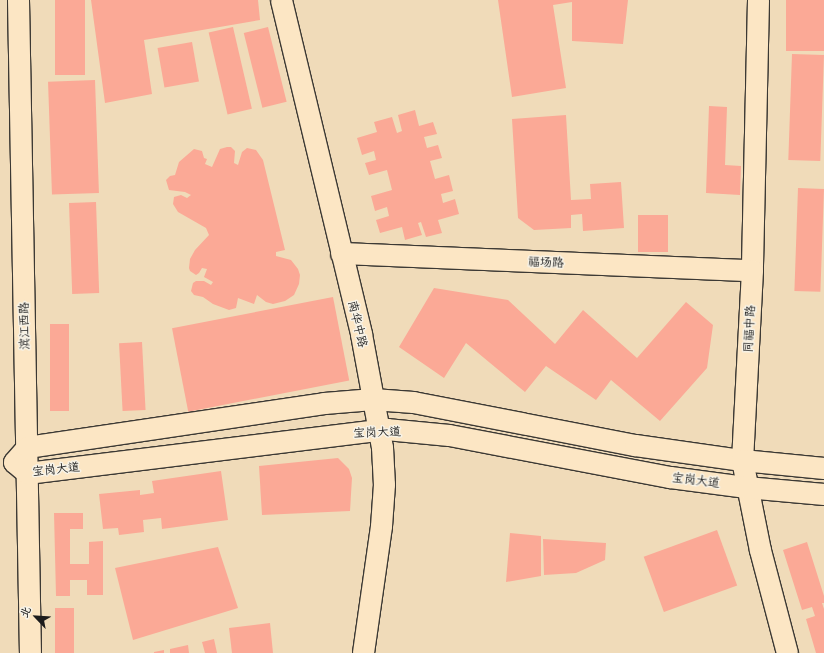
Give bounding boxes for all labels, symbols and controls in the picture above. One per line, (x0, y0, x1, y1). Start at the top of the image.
street label: 福场路 (528, 254, 564, 270)
street label: 南华中路 (346, 299, 370, 349)
street label: 滨江西路 (16, 302, 32, 350)
street label: 同福中路 (741, 305, 757, 353)
street label: 宝岗大道 (353, 424, 401, 440)
street label: 宝岗大道 (31, 459, 81, 479)
street label: 宝岗大道 (671, 470, 721, 490)
north arrow (16, 597, 56, 637)
text: 北 (15, 603, 35, 620)

